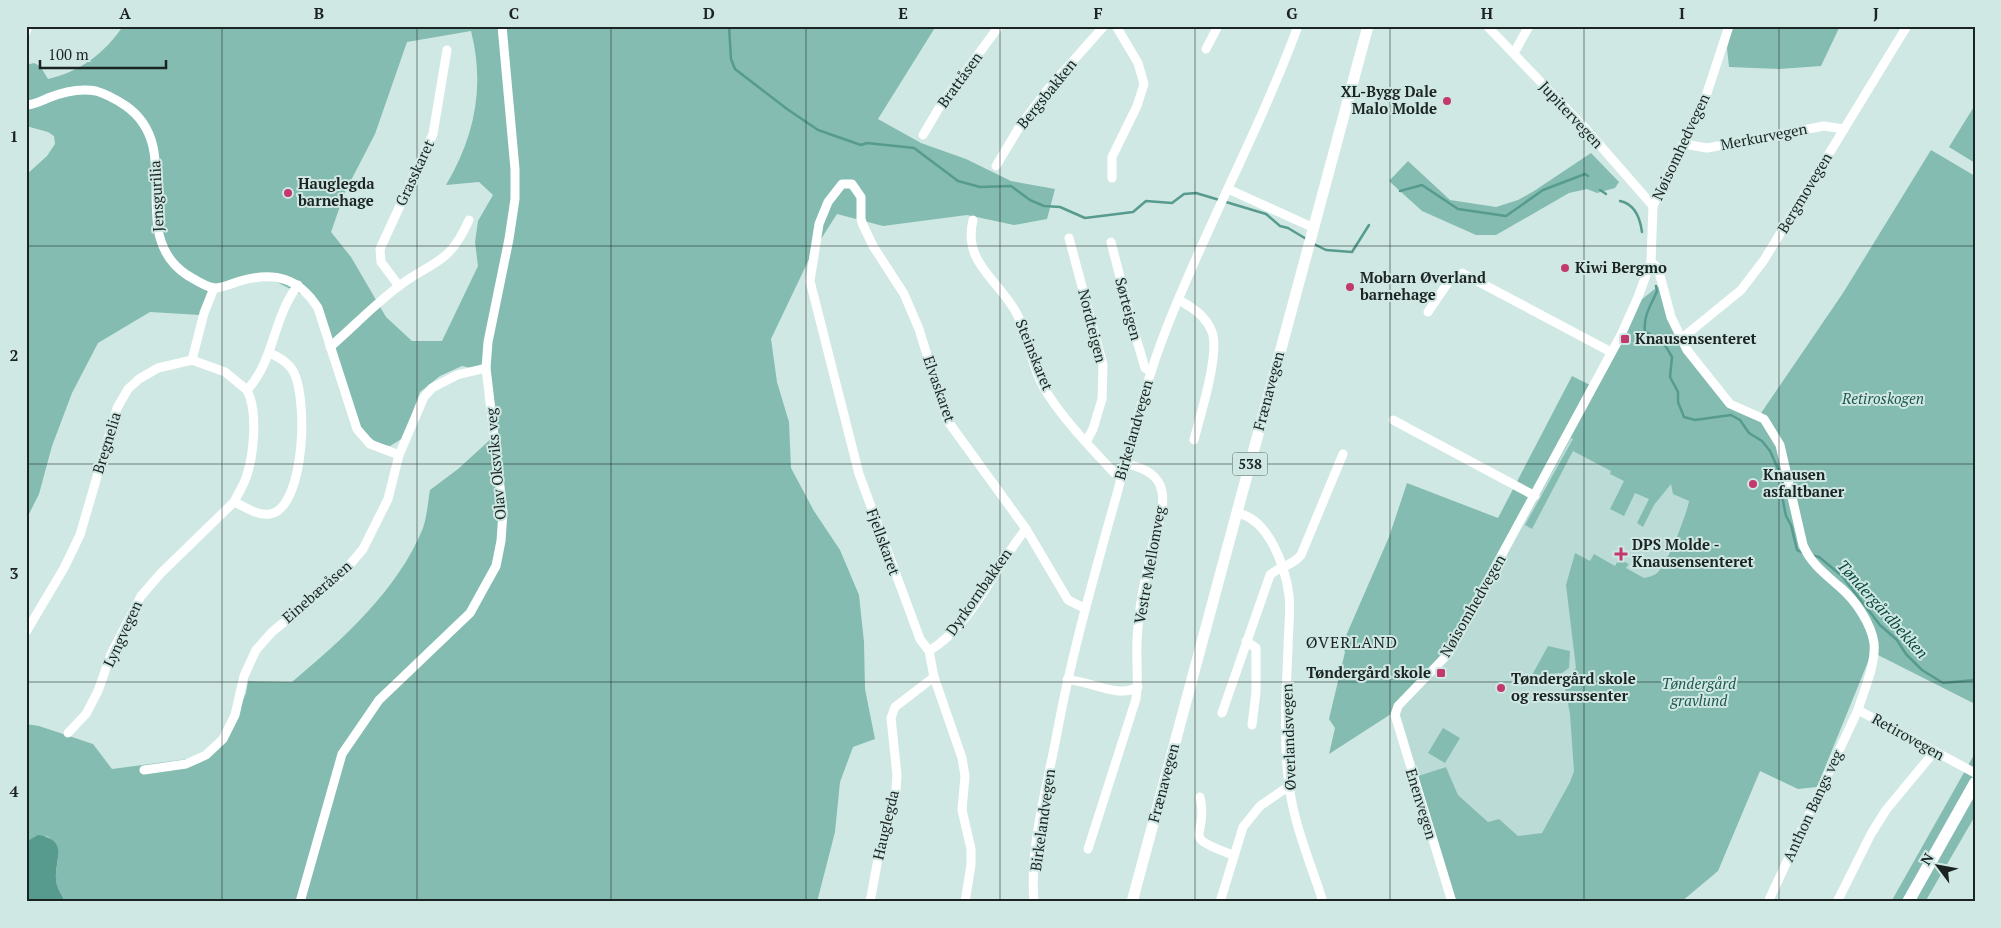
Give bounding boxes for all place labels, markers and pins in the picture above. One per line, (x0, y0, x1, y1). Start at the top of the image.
place label: XL-Bygg Dale Malo Molde (1341, 81, 1437, 118)
marker: XL-Bygg Dale Malo Molde (1441, 95, 1453, 107)
place label: Hauglegda barnehage (297, 173, 375, 210)
marker: Hauglegda barnehage (282, 187, 294, 199)
place label: Kiwi Bergmo (1575, 257, 1667, 277)
marker: Kiwi Bergmo (1559, 262, 1571, 274)
place label: Mobarn Øverland barnehage (1359, 267, 1486, 304)
marker: Mobarn Øverland barnehage (1344, 281, 1356, 293)
place label: Knausensenteret (1635, 328, 1757, 348)
marker: Knausensenteret (1619, 333, 1631, 345)
place label: Knausen asfaltbaner (1763, 464, 1845, 501)
marker: Knausen asfaltbaner (1747, 478, 1759, 490)
place label: DPS Molde - Knausensenteret (1632, 534, 1754, 571)
marker: DPS Molde - Knausensenteret (1614, 547, 1628, 561)
place label: Tøndergård skole (1306, 662, 1431, 682)
marker: Tøndergård skole (1435, 667, 1447, 679)
place label: Tøndergård skole og ressurssenter (1511, 668, 1636, 705)
marker: Tøndergård skole og ressurssenter (1495, 682, 1507, 694)

